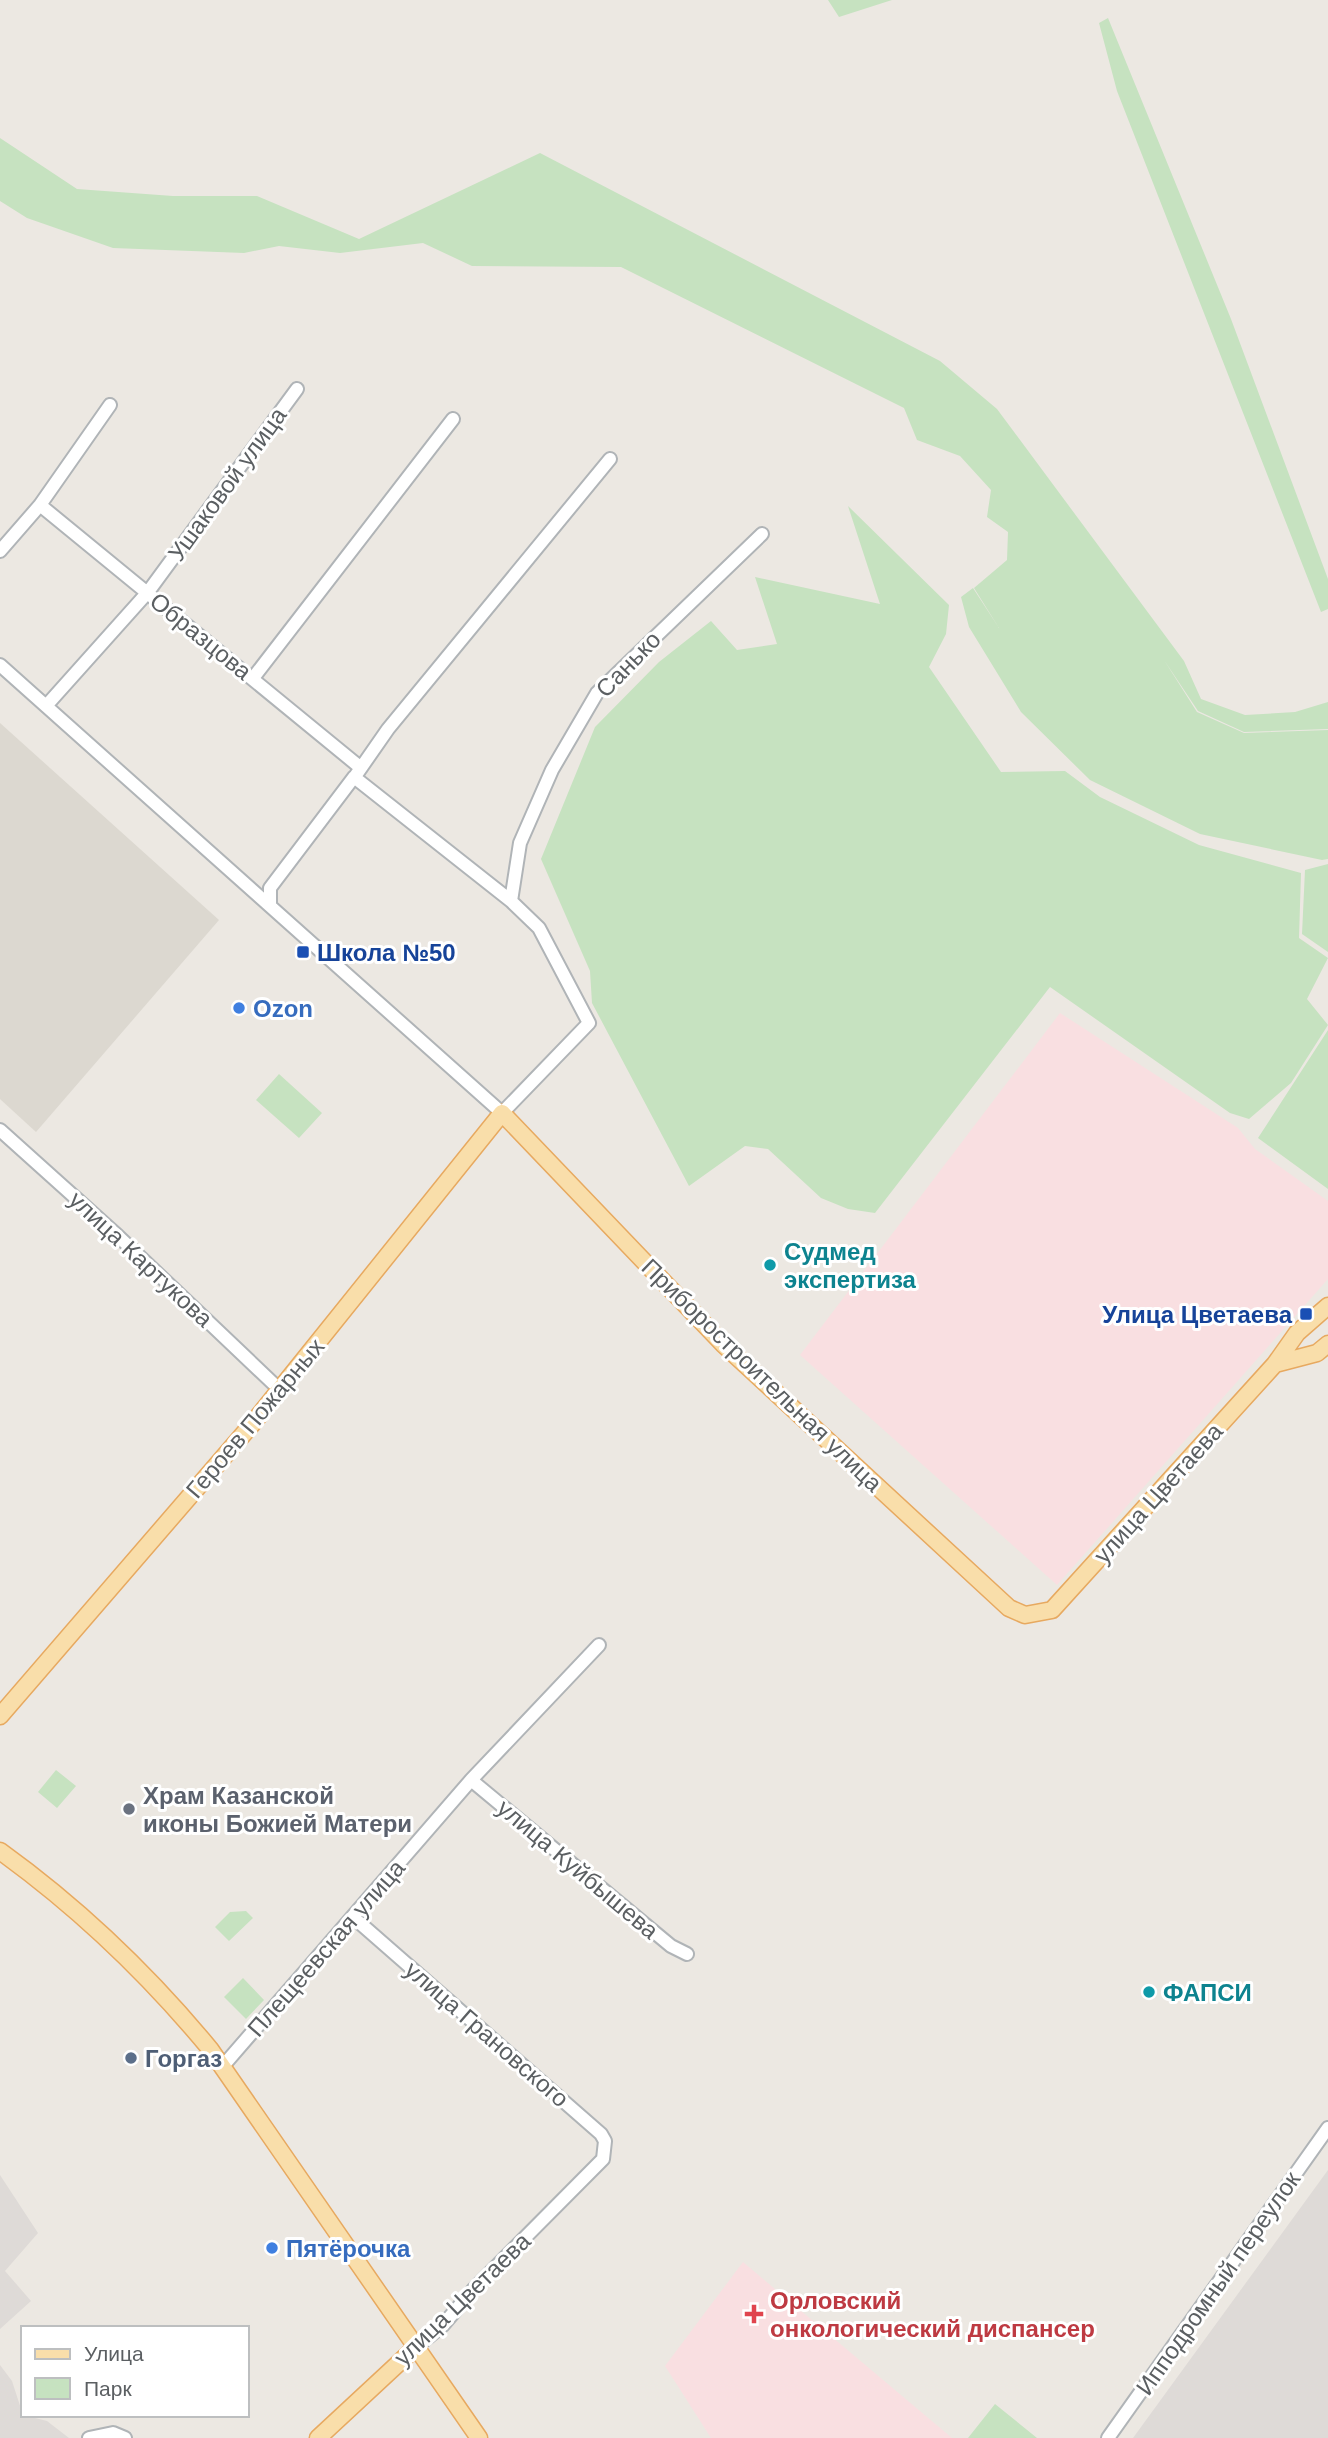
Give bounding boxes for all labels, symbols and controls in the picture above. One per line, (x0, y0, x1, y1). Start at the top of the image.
street label: Ушаковой улица (162, 402, 292, 566)
street label: Образцова (145, 587, 258, 685)
street label: Санько (590, 626, 666, 702)
place label: Школа №50 (317, 939, 456, 966)
marker: Школа №50 (295, 944, 311, 960)
place label: Ozon (253, 995, 313, 1022)
marker: Ozon (231, 1000, 247, 1016)
street label: улица Картукова (64, 1186, 219, 1333)
place label: Судмед экспертиза (784, 1238, 917, 1293)
street label: Приборостроительная улица (636, 1253, 888, 1497)
marker: Судмед экспертиза (762, 1257, 778, 1273)
place label: Улица Цветаева (1102, 1301, 1293, 1328)
marker: Улица Цветаева (1298, 1306, 1314, 1322)
street label: Героев Пожарных (180, 1333, 330, 1503)
street label: улица Цветаева (1088, 1417, 1228, 1568)
place label: Храм Казанской иконы Божией Матери (143, 1782, 412, 1837)
street label: улица Куйбышева (492, 1794, 664, 1945)
marker: Храм Казанской иконы Божией Матери (121, 1801, 137, 1817)
street label: Плещеевская улица (242, 1854, 411, 2042)
street label: улица Грановского (400, 1956, 574, 2112)
place label: ФАПСИ (1163, 1979, 1252, 2006)
marker: ФАПСИ (1141, 1984, 1157, 2000)
place label: Горгаз (145, 2045, 222, 2072)
marker: Горгаз (123, 2050, 139, 2066)
street label: Ипподромный переулок (1131, 2166, 1306, 2400)
street label: улица Цветаева (388, 2227, 536, 2371)
place label: Пятёрочка (286, 2235, 411, 2262)
marker: Пятёрочка (264, 2240, 280, 2256)
place label: Орловский онкологический диспансер (770, 2287, 1095, 2342)
marker: Орловский онкологический диспансер (744, 2304, 764, 2324)
legend (21, 2326, 248, 2417)
text: Улица (84, 2342, 144, 2365)
text: Парк (84, 2377, 132, 2400)

